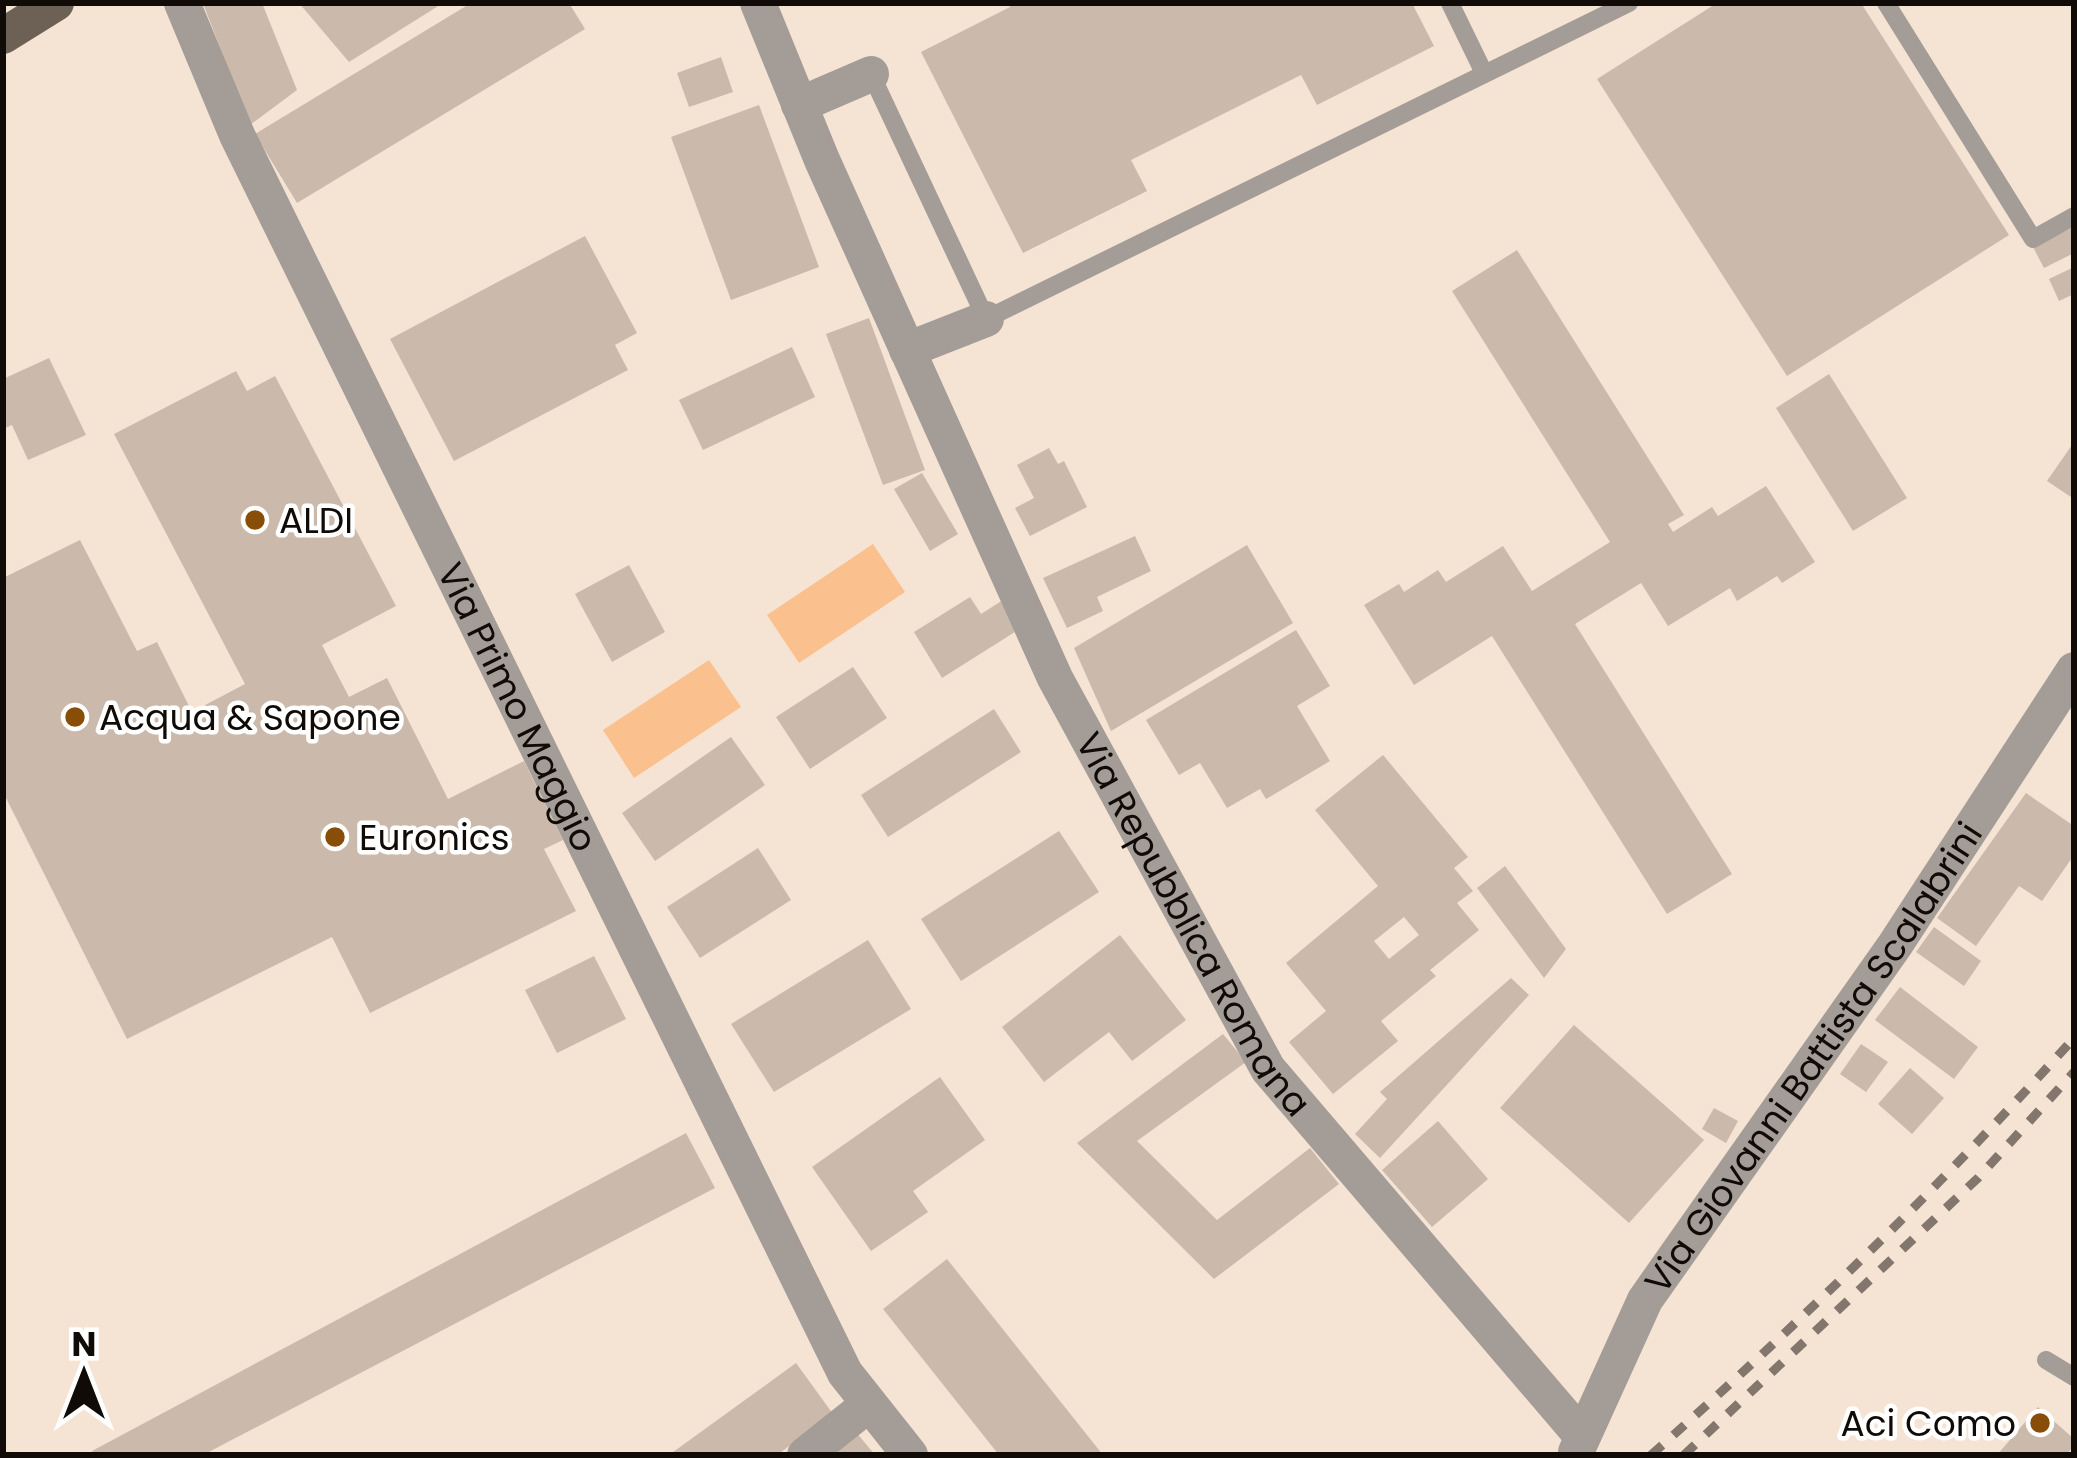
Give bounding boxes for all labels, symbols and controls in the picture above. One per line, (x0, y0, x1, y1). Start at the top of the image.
place label: ALDI (279, 495, 353, 546)
marker: ALDI (242, 507, 268, 533)
street label: Via Primo Maggio (425, 554, 610, 860)
place label: Acqua & Sapone (99, 692, 401, 743)
marker: Acqua & Sapone (62, 704, 88, 730)
street label: Via Repubblica Romana (1063, 723, 1322, 1127)
place label: Euronics (359, 812, 510, 863)
street label: Via Giovanni Battista Scalabrini (1632, 812, 1994, 1304)
marker: Euronics (322, 824, 348, 850)
north arrow (24, 1314, 144, 1434)
text: N (72, 1321, 96, 1368)
place label: Aci Como (1840, 1398, 2016, 1449)
marker: Aci Como (2027, 1410, 2053, 1436)

